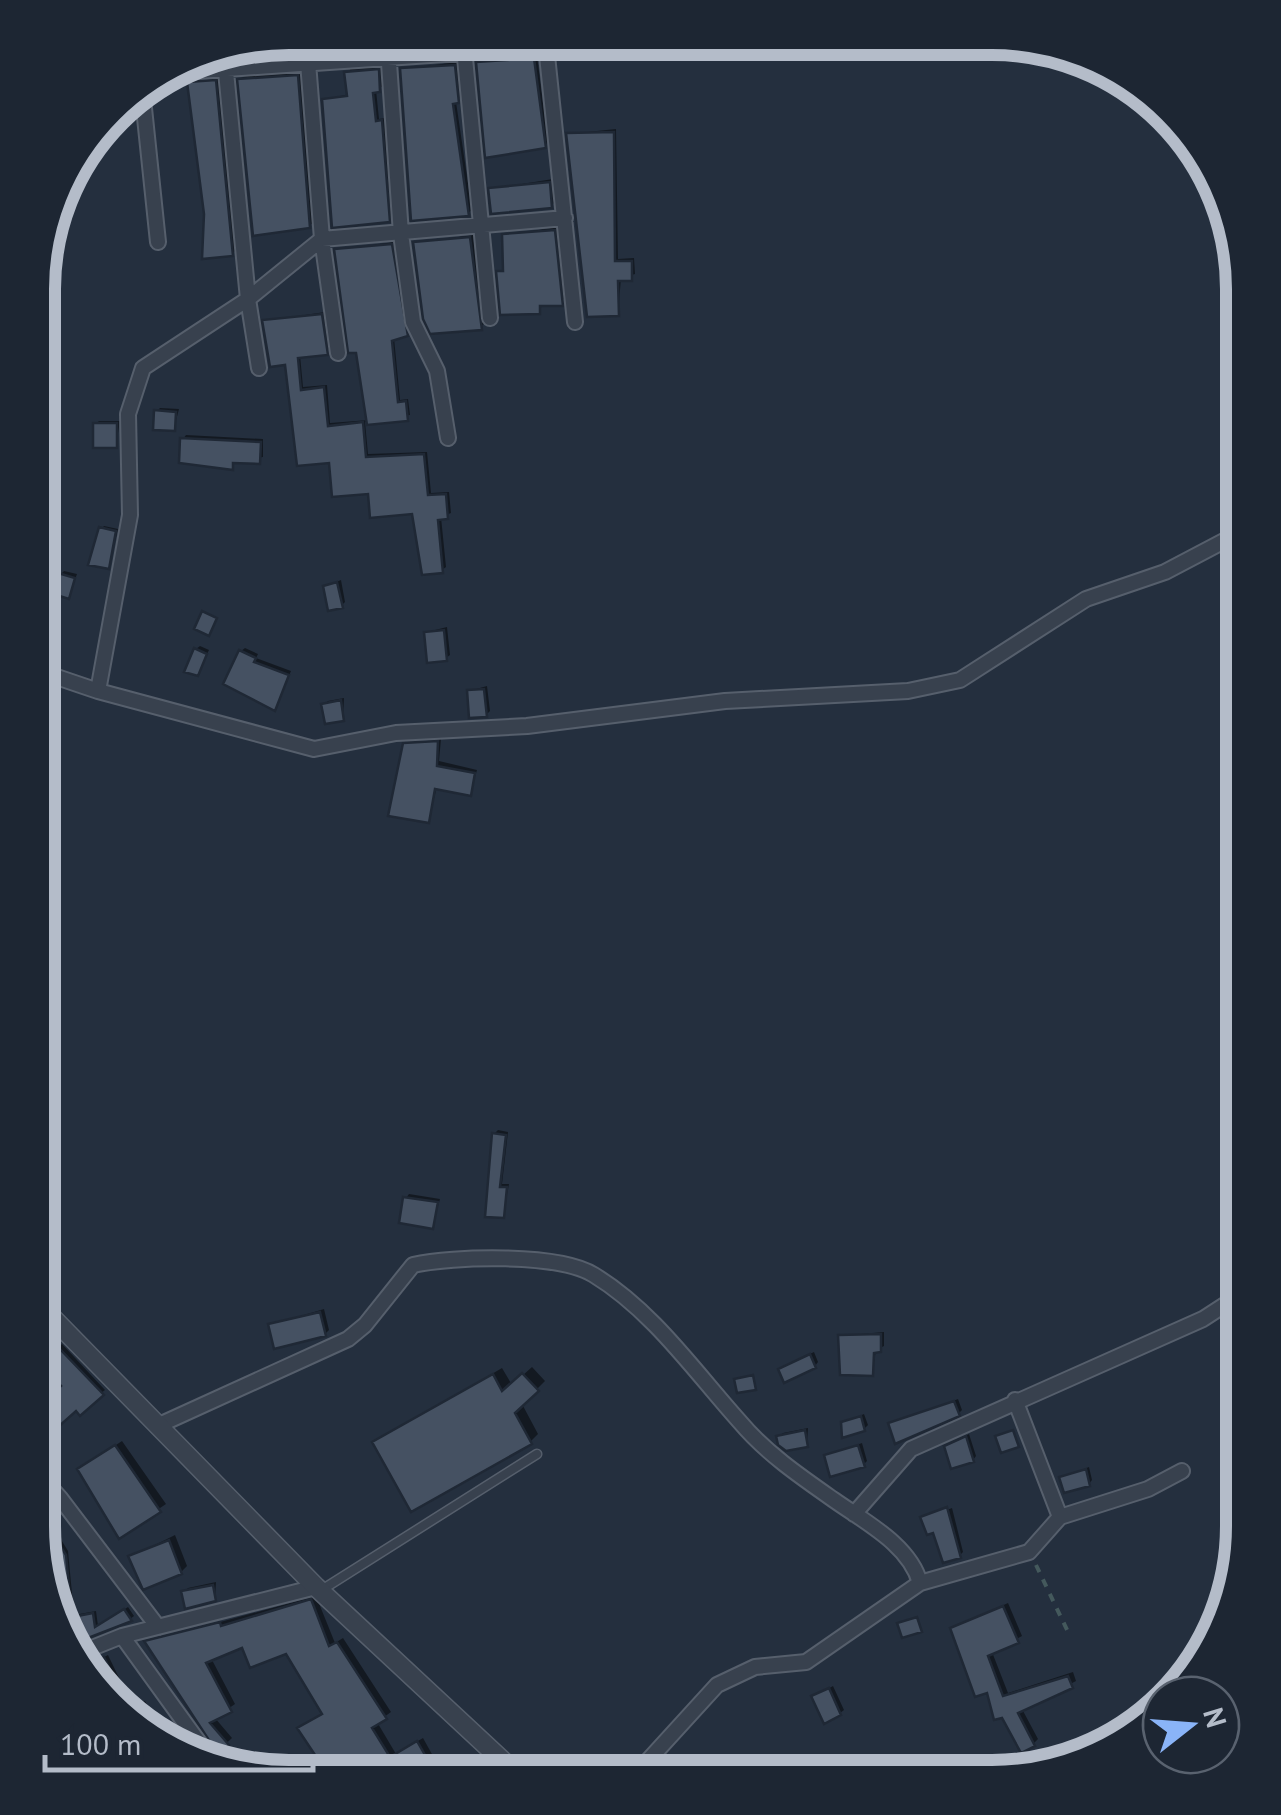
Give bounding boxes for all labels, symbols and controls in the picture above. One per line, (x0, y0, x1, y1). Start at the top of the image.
north arrow (1141, 1675, 1241, 1775)
text: N (1195, 1703, 1236, 1732)
scale bar (45, 1710, 312, 1772)
text: 100 m (60, 1724, 141, 1763)

